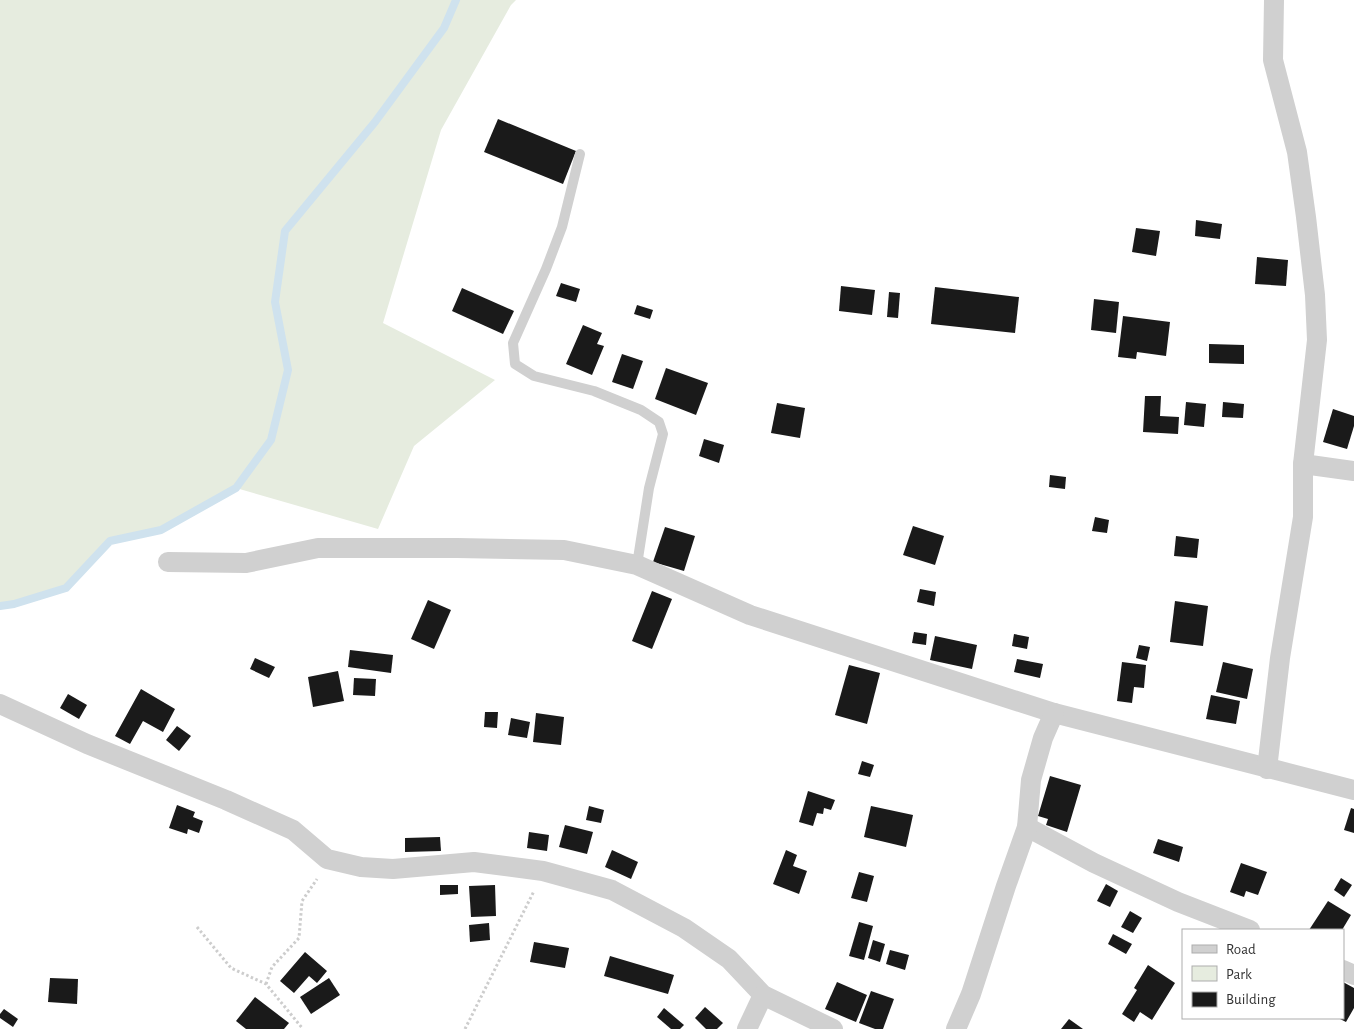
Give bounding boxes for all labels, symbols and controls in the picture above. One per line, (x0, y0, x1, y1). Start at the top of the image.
legend (1182, 929, 1344, 1019)
text: Road (1226, 942, 1256, 957)
text: Park (1226, 967, 1252, 982)
text: Building (1226, 992, 1276, 1007)

